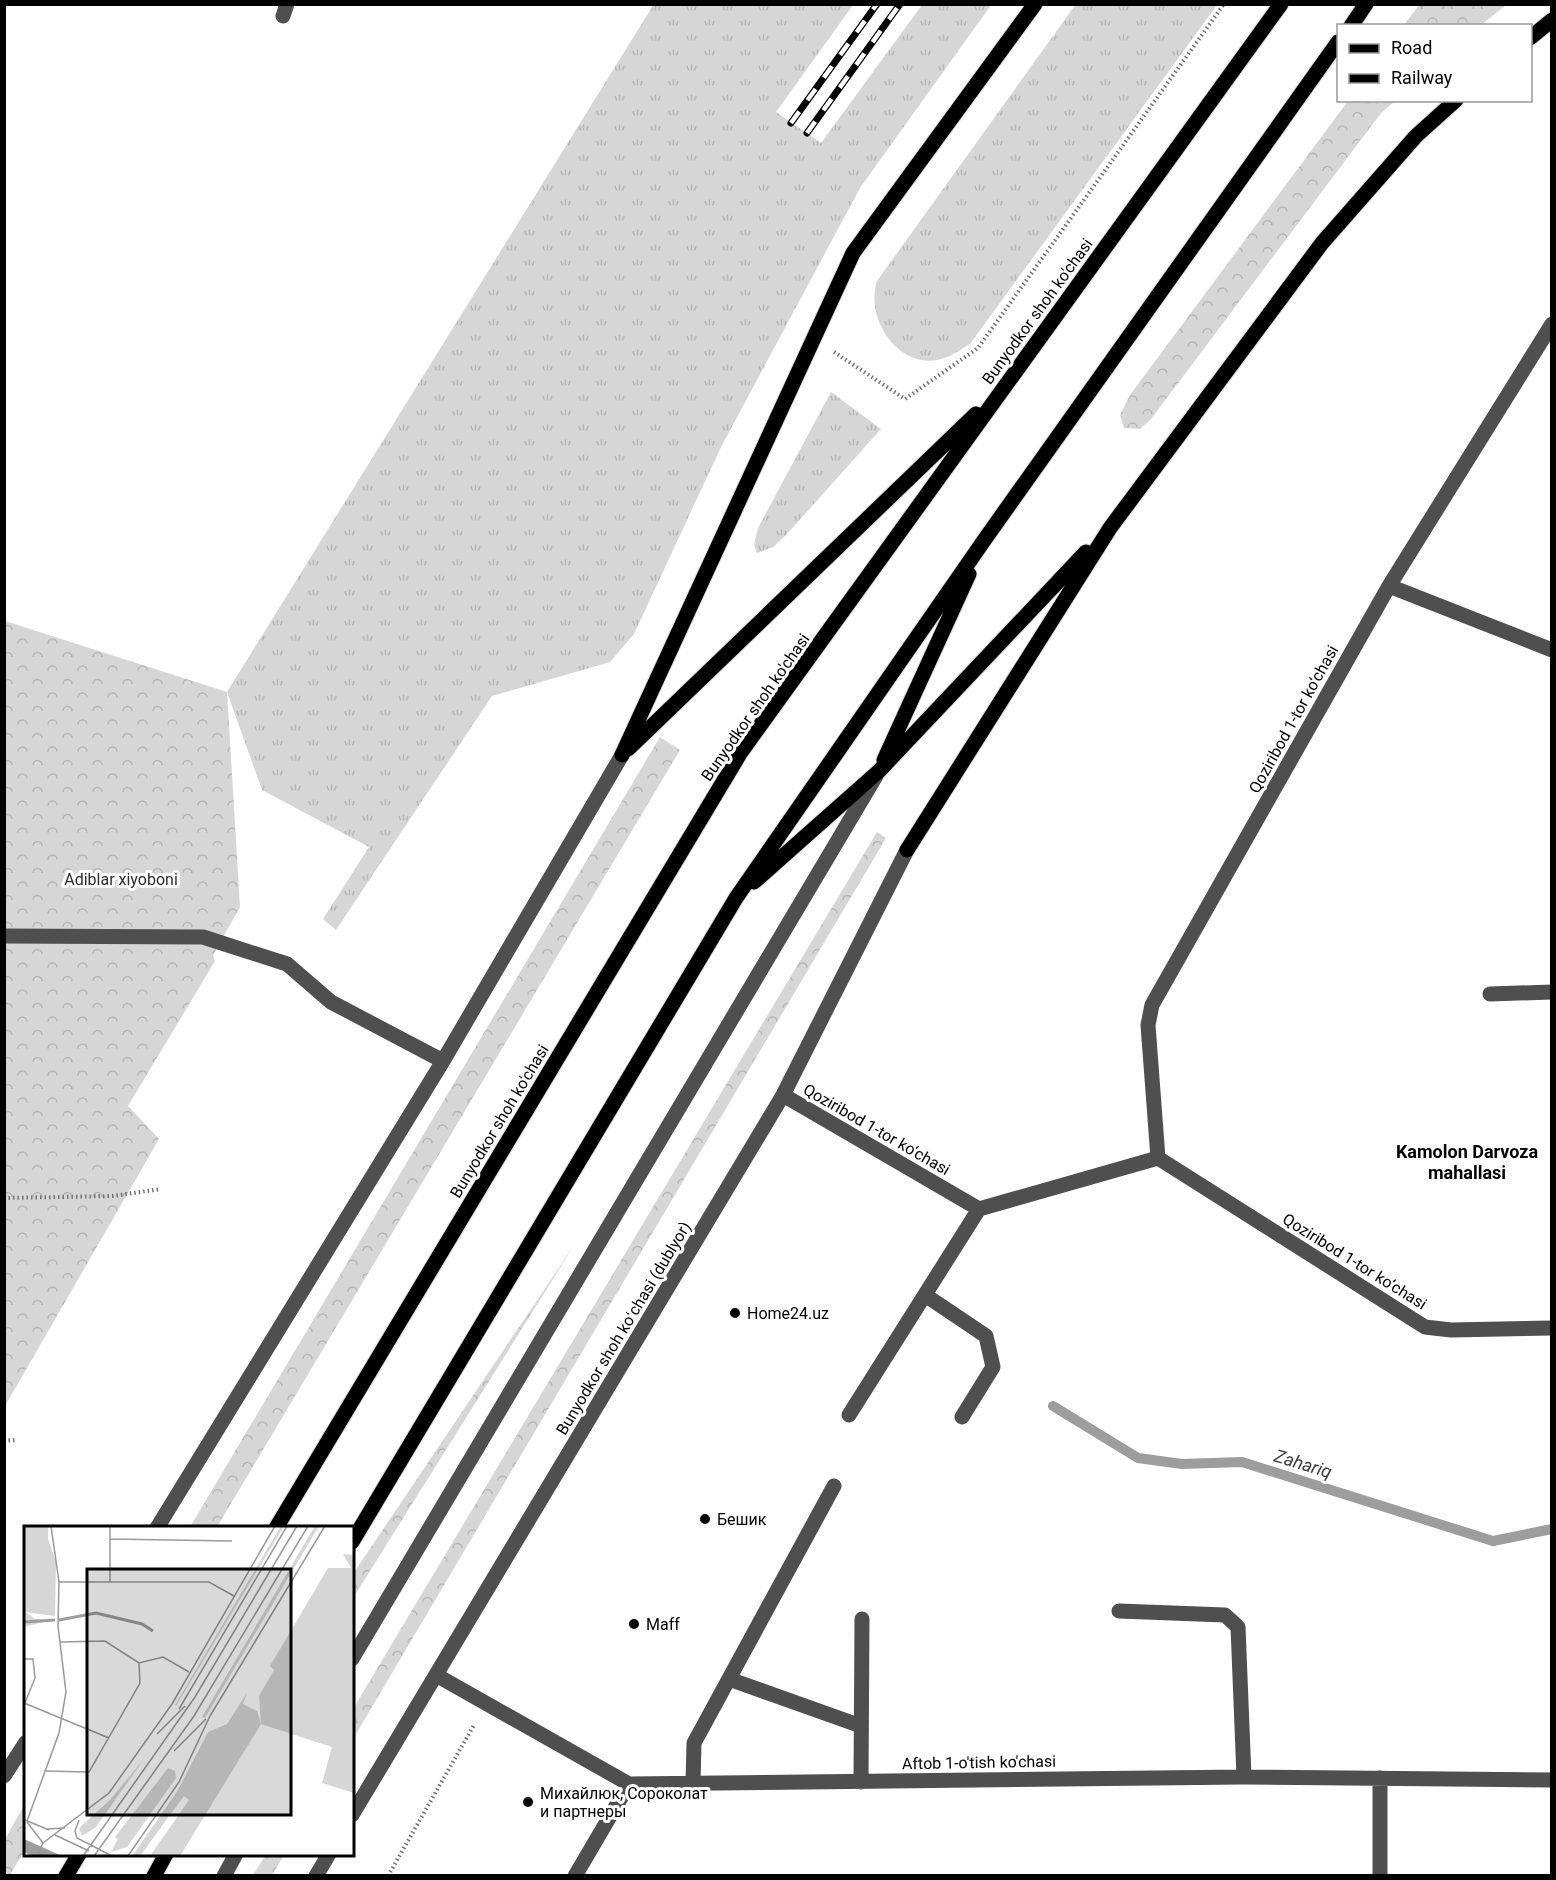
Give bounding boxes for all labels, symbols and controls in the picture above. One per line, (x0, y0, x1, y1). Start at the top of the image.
legend (1337, 24, 1532, 102)
text: Road (1391, 37, 1432, 58)
text: Railway (1391, 67, 1453, 88)
street label: Bunyodkor shoh ko'chasi (978, 235, 1097, 388)
street label: Bunyodkor shoh ko'chasi (697, 630, 813, 785)
street label: Qoziribod 1-tor ko‘chasi (1245, 642, 1342, 797)
park label: Adiblar xiyoboni (64, 870, 178, 889)
street label: Bunyodkor shoh ko'chasi (446, 1041, 553, 1201)
street label: Qoziribod 1-tor ko‘chasi (800, 1080, 953, 1179)
district label: Kamolon Darvoza mahallasi (1396, 1141, 1538, 1183)
street label: Qoziribod 1-tor ko‘chasi (1279, 1209, 1430, 1314)
street label: Bunyodkor shoh koʻchasi (dublyor) (552, 1218, 695, 1438)
place label: Home24.uz (747, 1304, 829, 1323)
marker: Home24.uz (728, 1306, 742, 1320)
water label: Zahariq (1271, 1445, 1335, 1482)
place label: Бешик (717, 1510, 767, 1529)
marker: Бешик (698, 1512, 712, 1526)
inset map (24, 1526, 354, 1856)
place label: Maff (646, 1615, 680, 1634)
marker: Maff (627, 1617, 641, 1631)
street label: Aftob 1-o'tish ko'chasi (902, 1752, 1056, 1773)
place label: Михайлюк, Сороколат и партнеры (540, 1784, 708, 1821)
marker: Михайлюк, Сороколат и партнеры (521, 1795, 535, 1809)

